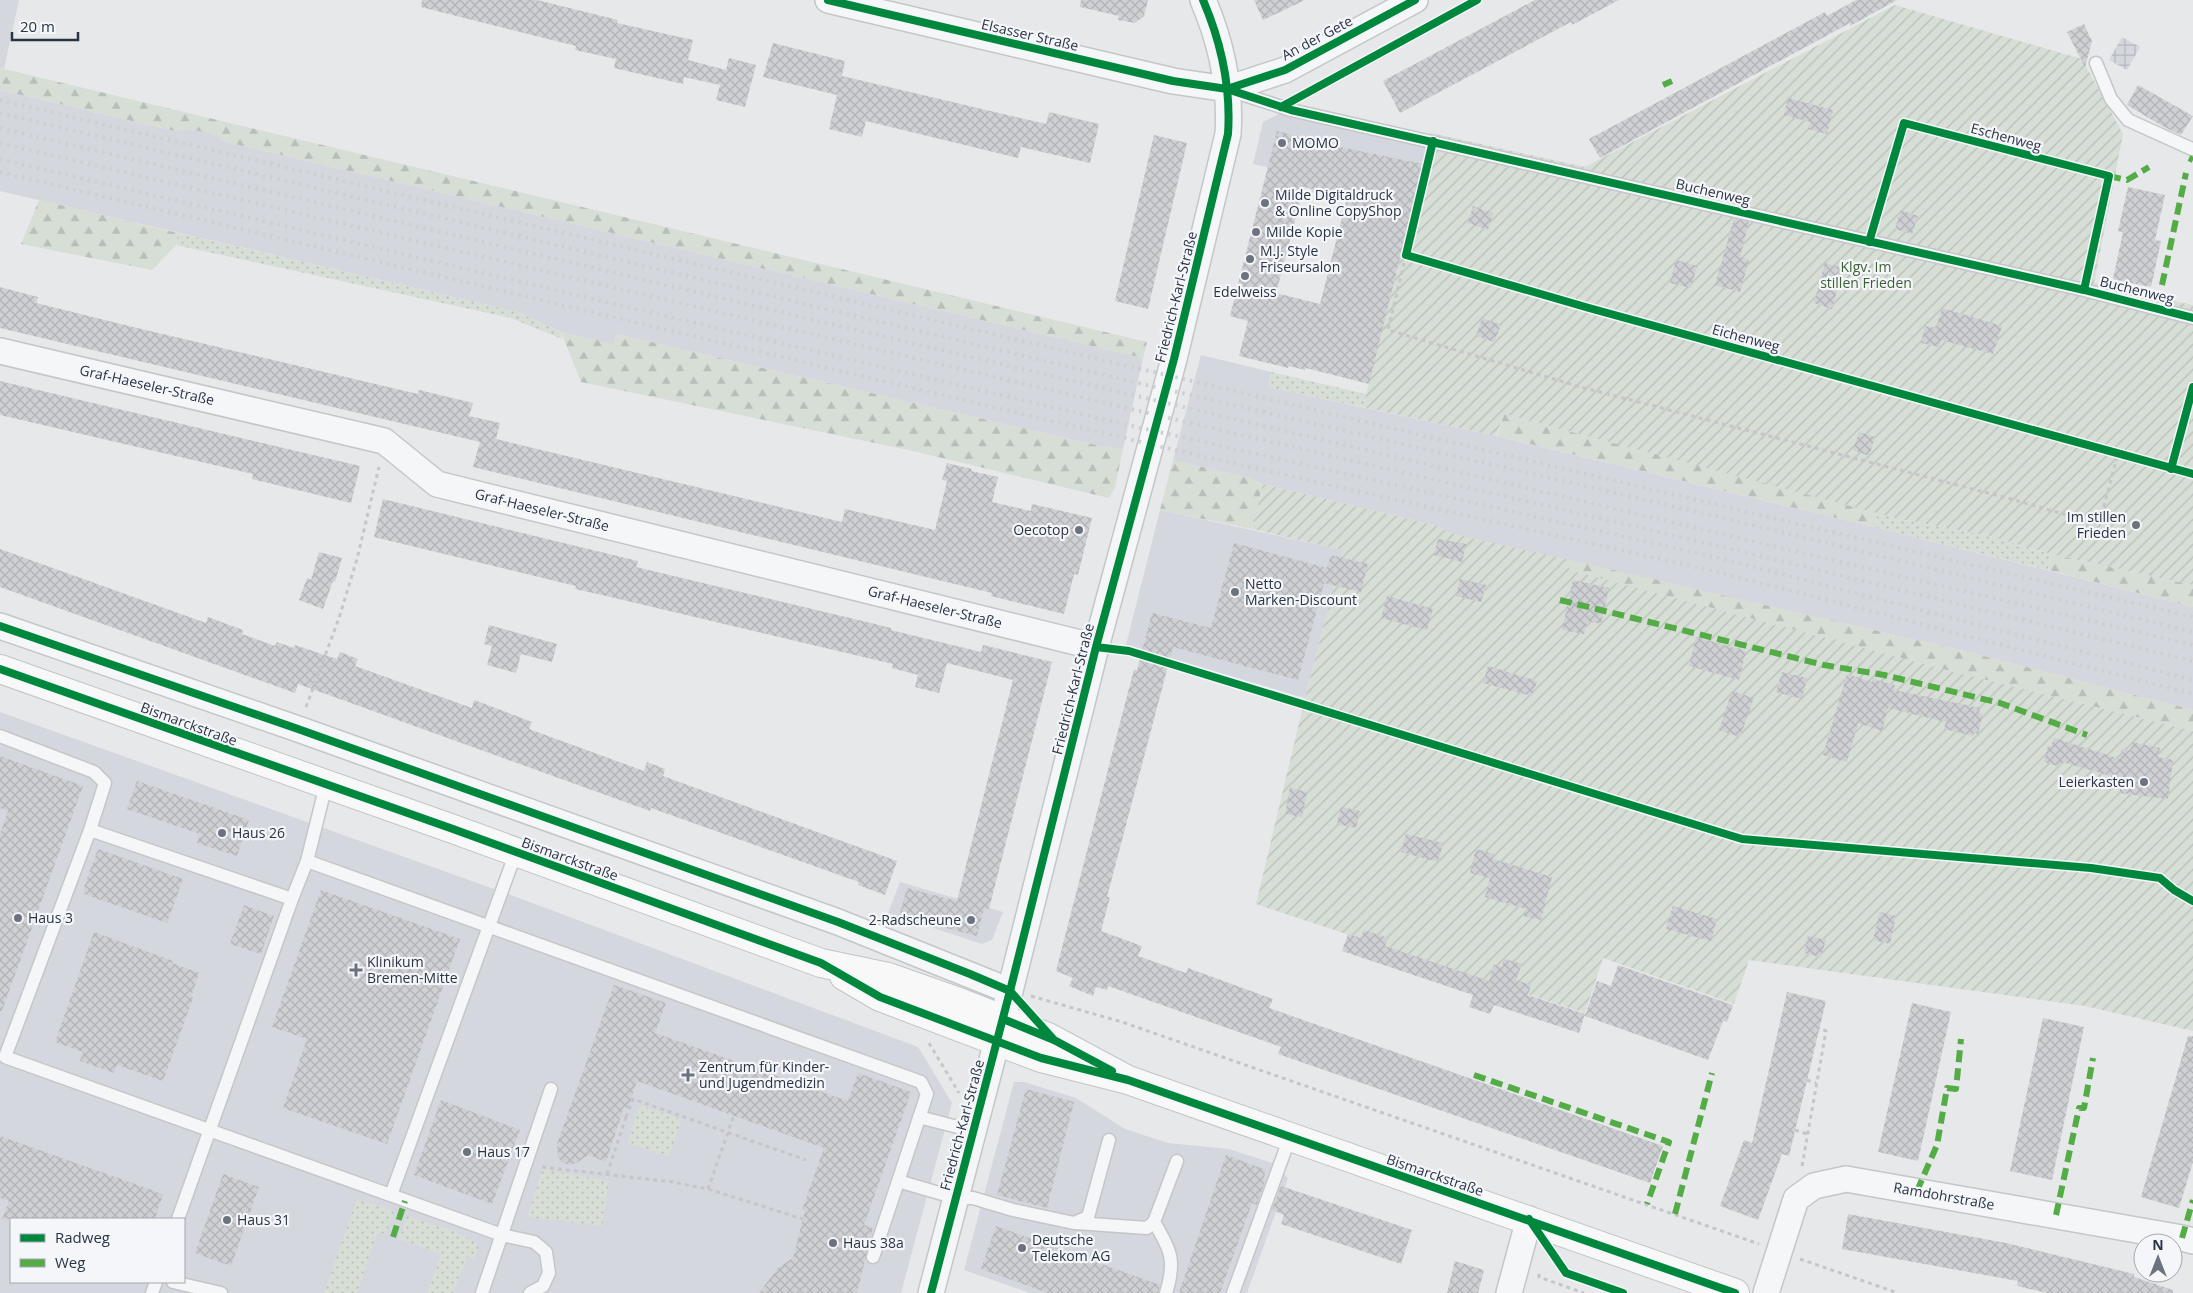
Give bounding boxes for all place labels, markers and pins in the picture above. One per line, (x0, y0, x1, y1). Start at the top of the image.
place label: MOMO (1292, 133, 1339, 152)
marker: MOMO (1276, 137, 1288, 149)
place label: Milde Digitaldruck & Online CopyShop (1275, 185, 1402, 220)
marker: Milde Digitaldruck & Online CopyShop (1259, 197, 1271, 209)
place label: Milde Kopie (1266, 222, 1343, 241)
marker: Milde Kopie (1250, 226, 1262, 238)
place label: M.J. Style Friseursalon (1260, 241, 1340, 276)
marker: M.J. Style Friseursalon (1244, 253, 1256, 265)
marker: Edelweiss (1239, 270, 1251, 282)
place label: Edelweiss (1213, 282, 1277, 301)
place label: Im stillen Frieden (2067, 507, 2126, 542)
marker: Im stillen Frieden (2130, 519, 2142, 531)
place label: Oecotop (1013, 520, 1069, 539)
marker: Oecotop (1073, 524, 1085, 536)
place label: Netto Marken-Discount (1245, 574, 1357, 609)
marker: Netto Marken-Discount (1229, 586, 1241, 598)
place label: Leierkasten (2058, 772, 2134, 791)
marker: Leierkasten (2138, 776, 2150, 788)
place label: Haus 26 (232, 823, 285, 842)
marker: Haus 26 (216, 827, 228, 839)
place label: Haus 3 (28, 908, 73, 927)
place label: 2-Radscheune (869, 910, 961, 929)
marker: Haus 3 (12, 912, 24, 924)
marker: 2-Radscheune (965, 914, 977, 926)
place label: Klinikum Bremen-Mitte (367, 952, 458, 987)
marker: Klinikum Bremen-Mitte (349, 963, 363, 977)
place label: Zentrum für Kinder- und Jugendmedizin (699, 1057, 829, 1092)
marker: Zentrum für Kinder- und Jugendmedizin (681, 1068, 695, 1082)
place label: Haus 17 (477, 1142, 530, 1161)
marker: Haus 17 (461, 1146, 473, 1158)
place label: Haus 31 (237, 1210, 290, 1229)
marker: Haus 31 (221, 1214, 233, 1226)
place label: Deutsche Telekom AG (1032, 1230, 1110, 1265)
place label: Haus 38a (843, 1233, 904, 1252)
marker: Haus 38a (827, 1237, 839, 1249)
marker: Deutsche Telekom AG (1016, 1242, 1028, 1254)

